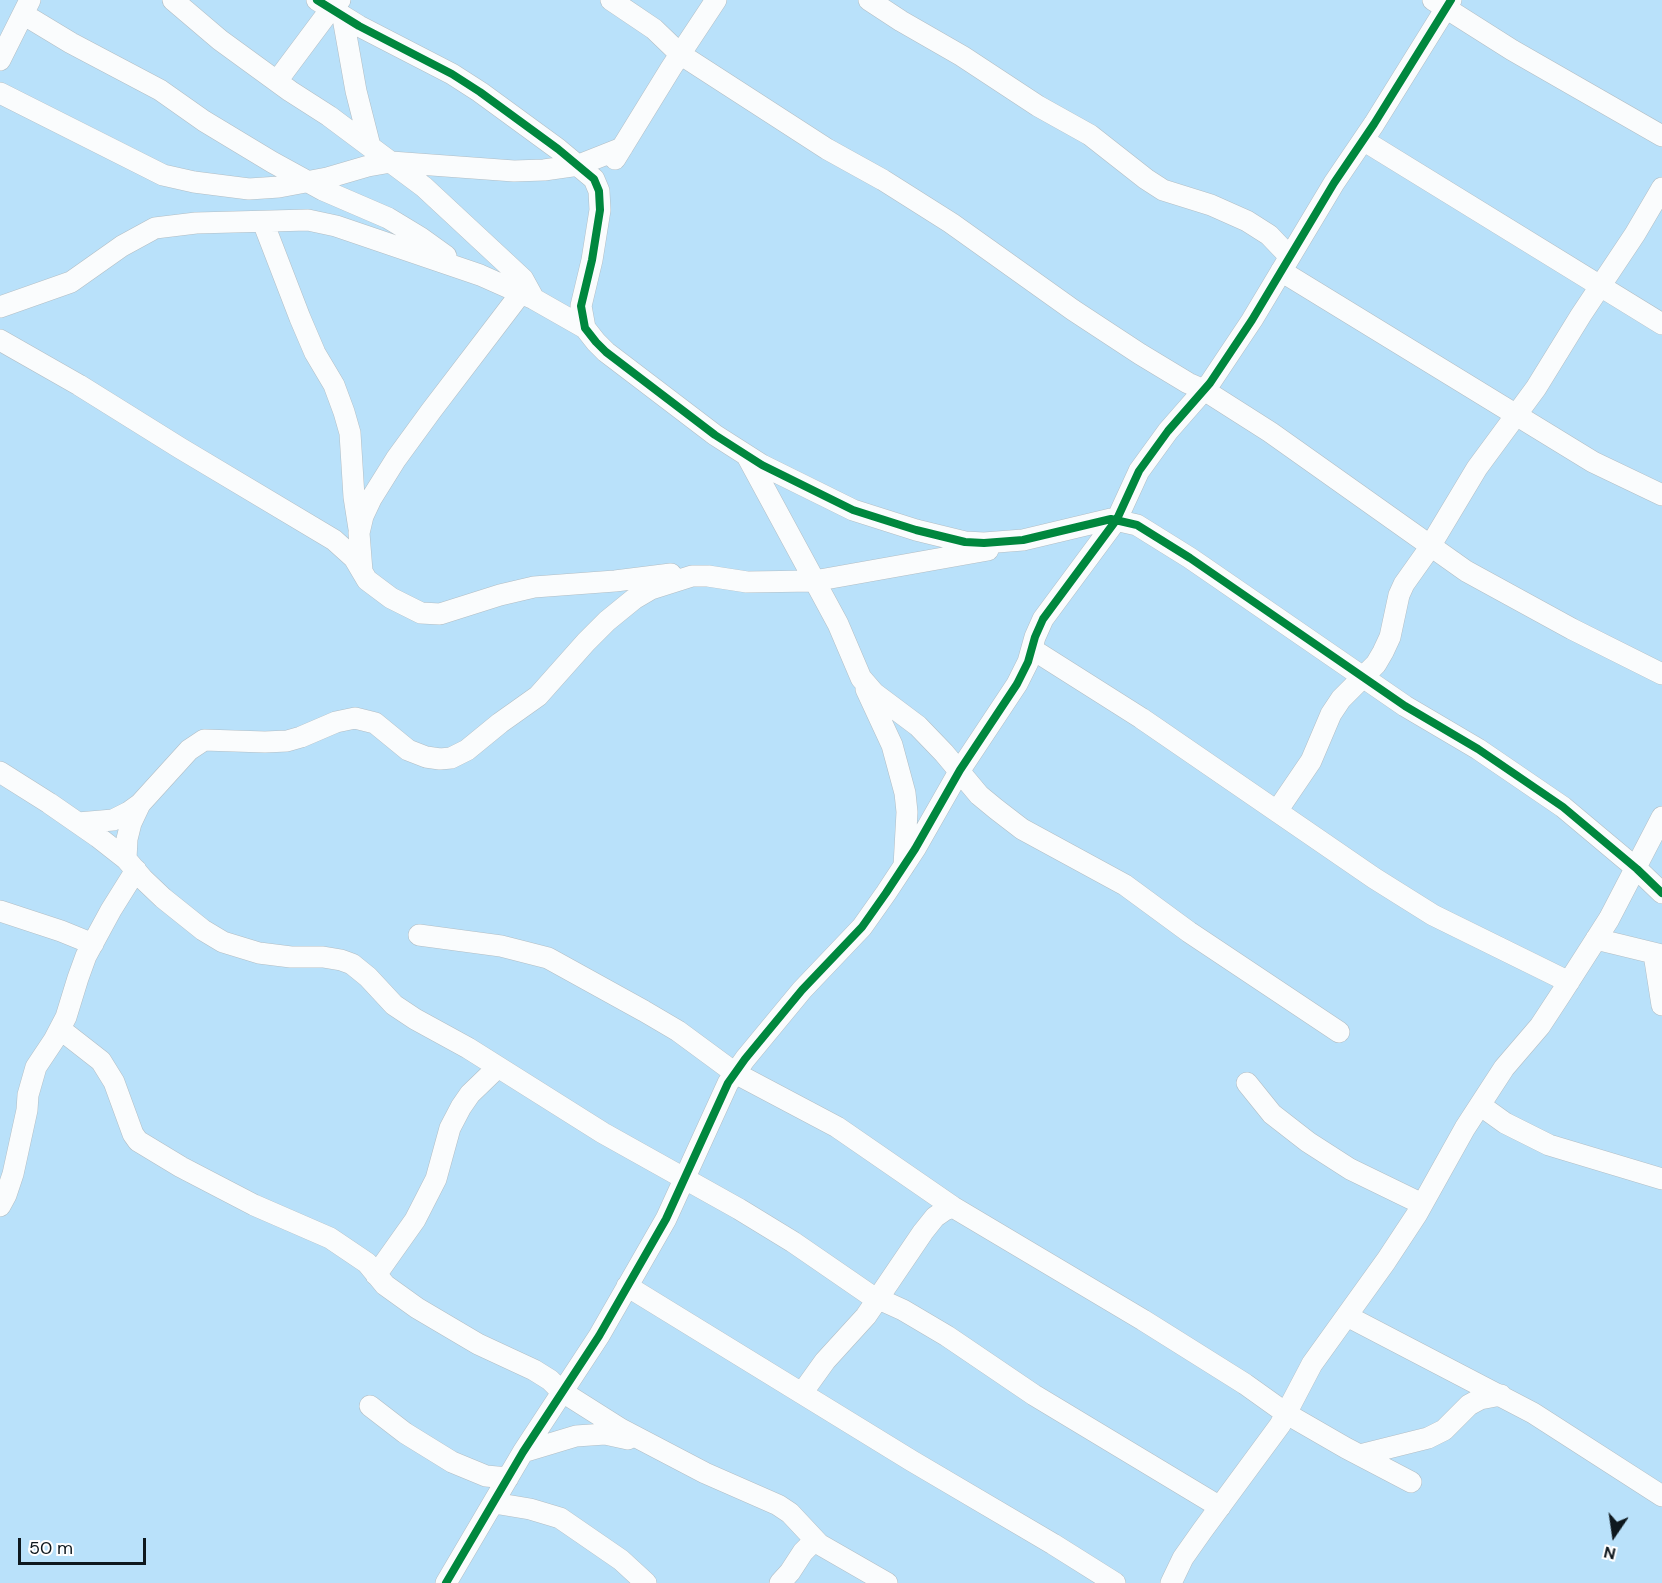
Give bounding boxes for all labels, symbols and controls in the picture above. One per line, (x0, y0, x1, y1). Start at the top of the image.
north arrow (1584, 1505, 1644, 1565)
scale bar (21, 1526, 148, 1564)
text: 50 m (29, 1536, 73, 1560)
text: N (1602, 1541, 1618, 1565)

